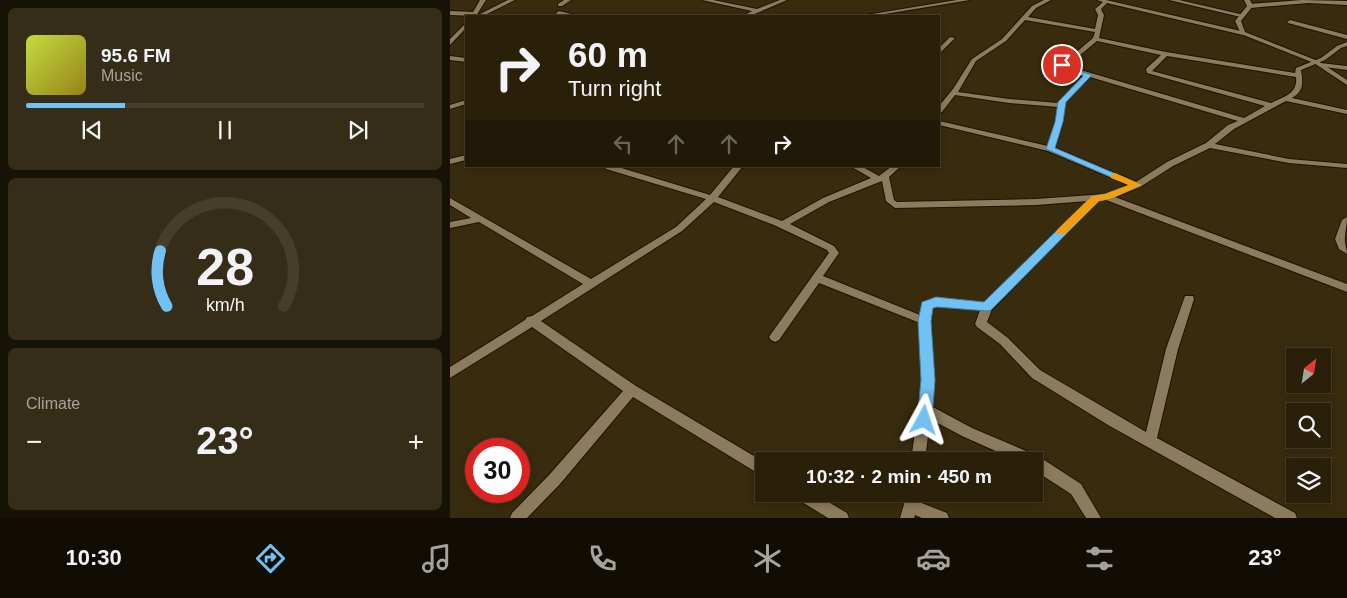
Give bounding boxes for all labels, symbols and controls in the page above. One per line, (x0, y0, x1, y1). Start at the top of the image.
icon: right (485, 35, 550, 100)
text: 60 m (568, 35, 648, 74)
pin (1041, 44, 1083, 86)
text: 95.6 FM (101, 45, 171, 66)
icon: arrive (1048, 51, 1076, 79)
text: Music (101, 67, 143, 84)
text: Turn right (568, 76, 661, 101)
icon: previous (78, 116, 106, 144)
icon: pause (211, 116, 239, 144)
icon: next (344, 116, 372, 144)
icon: left (609, 130, 637, 158)
icon: ahead (662, 130, 690, 158)
icon: ahead (715, 130, 743, 158)
icon: right (768, 130, 796, 158)
text: 28 (196, 238, 254, 296)
text: km/h (206, 295, 244, 315)
north arrow (1286, 348, 1331, 392)
map controls (1286, 348, 1331, 503)
position arrow (897, 393, 949, 445)
text: Climate (26, 395, 80, 412)
button: search (1286, 403, 1331, 448)
text: 23° (196, 420, 254, 462)
text: − (26, 426, 42, 457)
text: + (408, 426, 424, 457)
speed limit sign: 30 (465, 438, 530, 503)
button: layers (1286, 458, 1331, 503)
text: 10:32 · 2 min · 450 m (806, 466, 992, 487)
icon: directions (253, 541, 288, 576)
icon: music (419, 541, 454, 576)
icon: phone (585, 541, 620, 576)
icon: climate (750, 541, 785, 576)
icon: car (916, 541, 951, 576)
icon: filters (1082, 541, 1117, 576)
text: 10:30 (65, 545, 122, 570)
text: 23° (1248, 545, 1281, 570)

